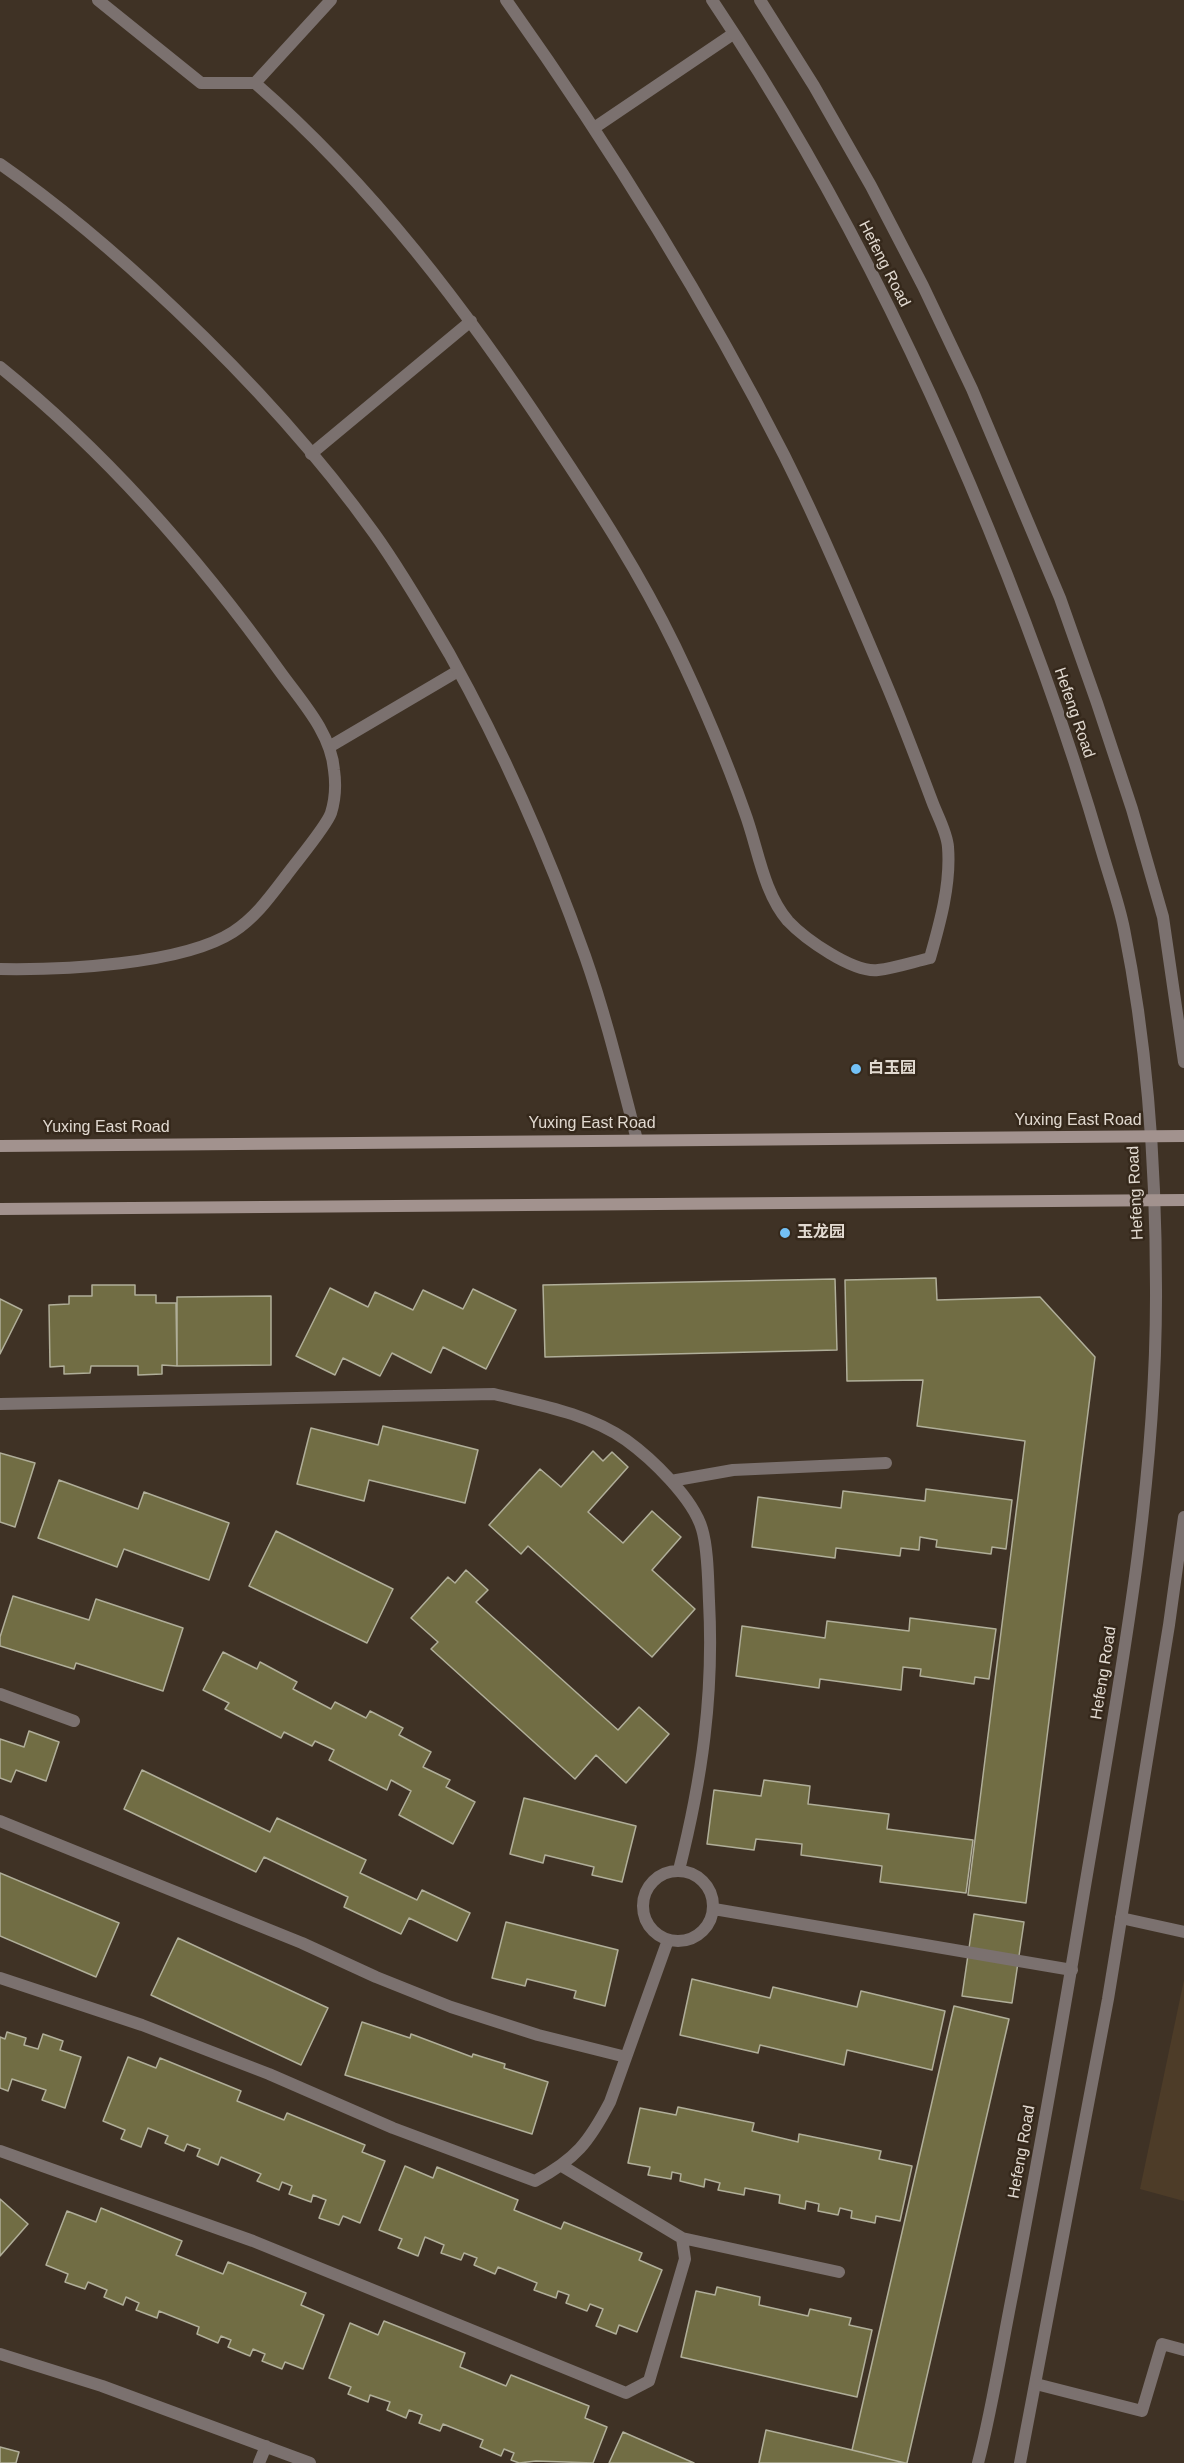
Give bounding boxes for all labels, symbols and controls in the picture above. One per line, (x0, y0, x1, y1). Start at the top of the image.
street label: Hefeng Road (854, 218, 914, 310)
street label: Hefeng Road (1050, 665, 1098, 761)
place label: 白玉园 (868, 1059, 916, 1079)
marker: 白玉园 (849, 1062, 863, 1076)
street label: Yuxing East Road (1014, 1111, 1142, 1131)
street label: Yuxing East Road (528, 1114, 656, 1134)
street label: Yuxing East Road (42, 1118, 170, 1138)
street label: Hefeng Road (1124, 1145, 1148, 1241)
place label: 玉龙园 (797, 1223, 845, 1243)
marker: 玉龙园 (778, 1226, 792, 1240)
street label: Hefeng Road (1087, 1625, 1121, 1721)
street label: Hefeng Road (1004, 2104, 1040, 2200)

